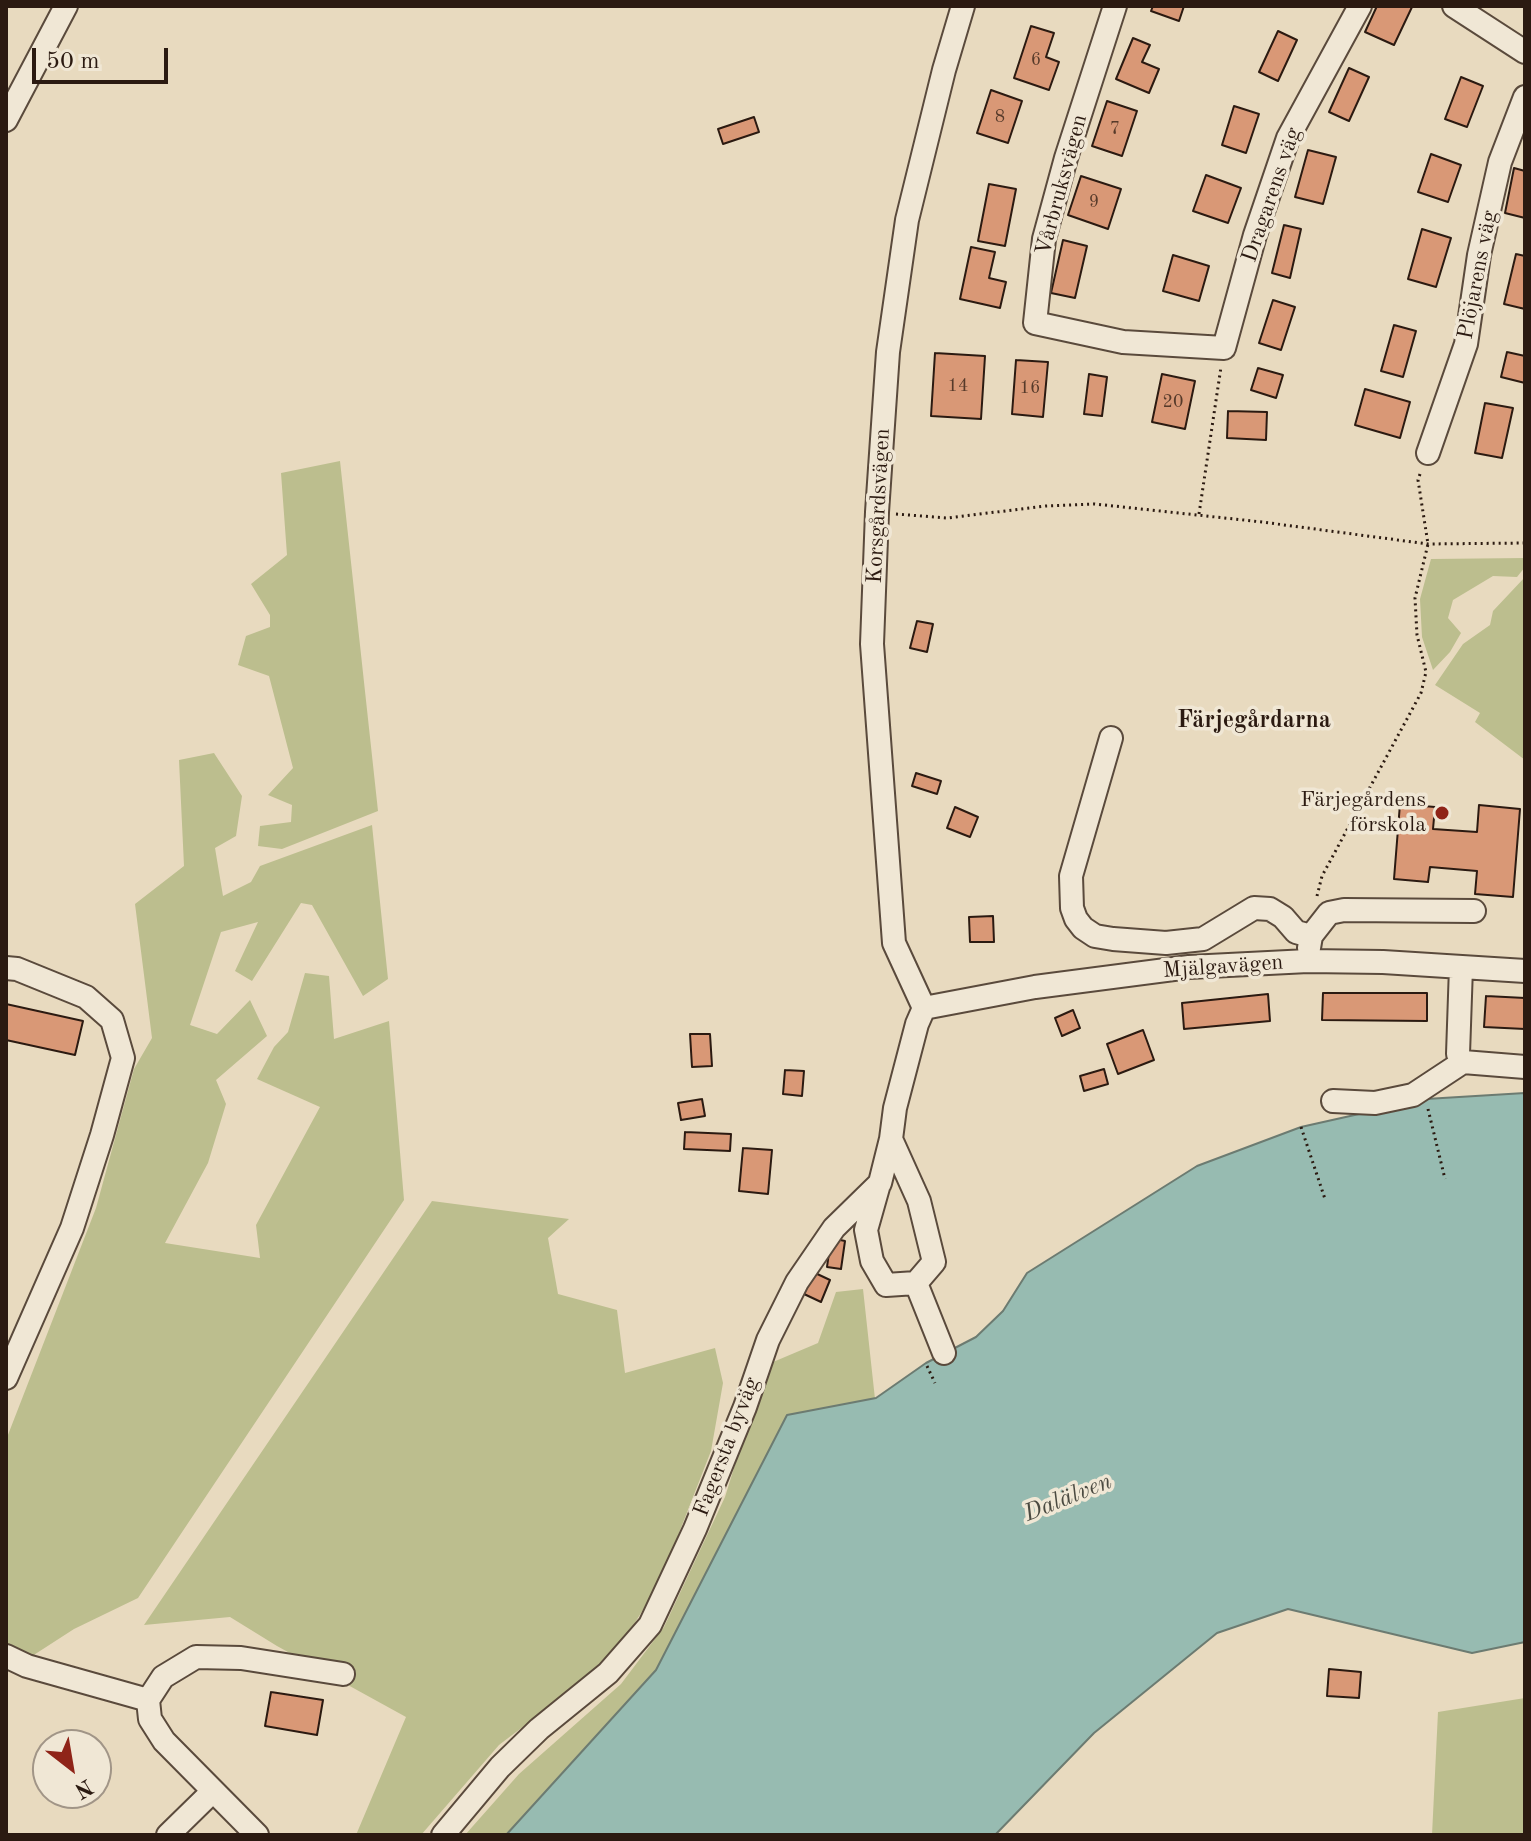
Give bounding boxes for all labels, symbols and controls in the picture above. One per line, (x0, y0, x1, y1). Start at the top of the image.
scale bar (36, 32, 172, 82)
house number: 6 (1031, 49, 1041, 71)
text: 50 m (46, 50, 100, 74)
house number: 8 (995, 106, 1005, 128)
street label: Vårbruksvägen (1030, 112, 1094, 258)
house number: 7 (1110, 118, 1120, 140)
street label: Dragarens väg (1237, 124, 1307, 266)
house number: 9 (1089, 191, 1099, 213)
street label: Plöjarens väg (1453, 208, 1503, 342)
house number: 14 (948, 375, 968, 397)
house number: 16 (1020, 377, 1040, 399)
house number: 20 (1163, 391, 1183, 413)
street label: Korsgårdsvägen (862, 428, 896, 584)
district label: Färjegårdarna (1177, 707, 1331, 735)
place label: Färjegårdens förskola (1300, 787, 1426, 838)
marker: Färjegårdens förskola (1433, 804, 1451, 822)
street label: Mjälgavägen (1162, 950, 1284, 984)
street label: Fagersta byväg (688, 1374, 766, 1520)
water label: Dalälven (1020, 1467, 1116, 1529)
north arrow (32, 1729, 112, 1809)
text: N (70, 1774, 96, 1802)

